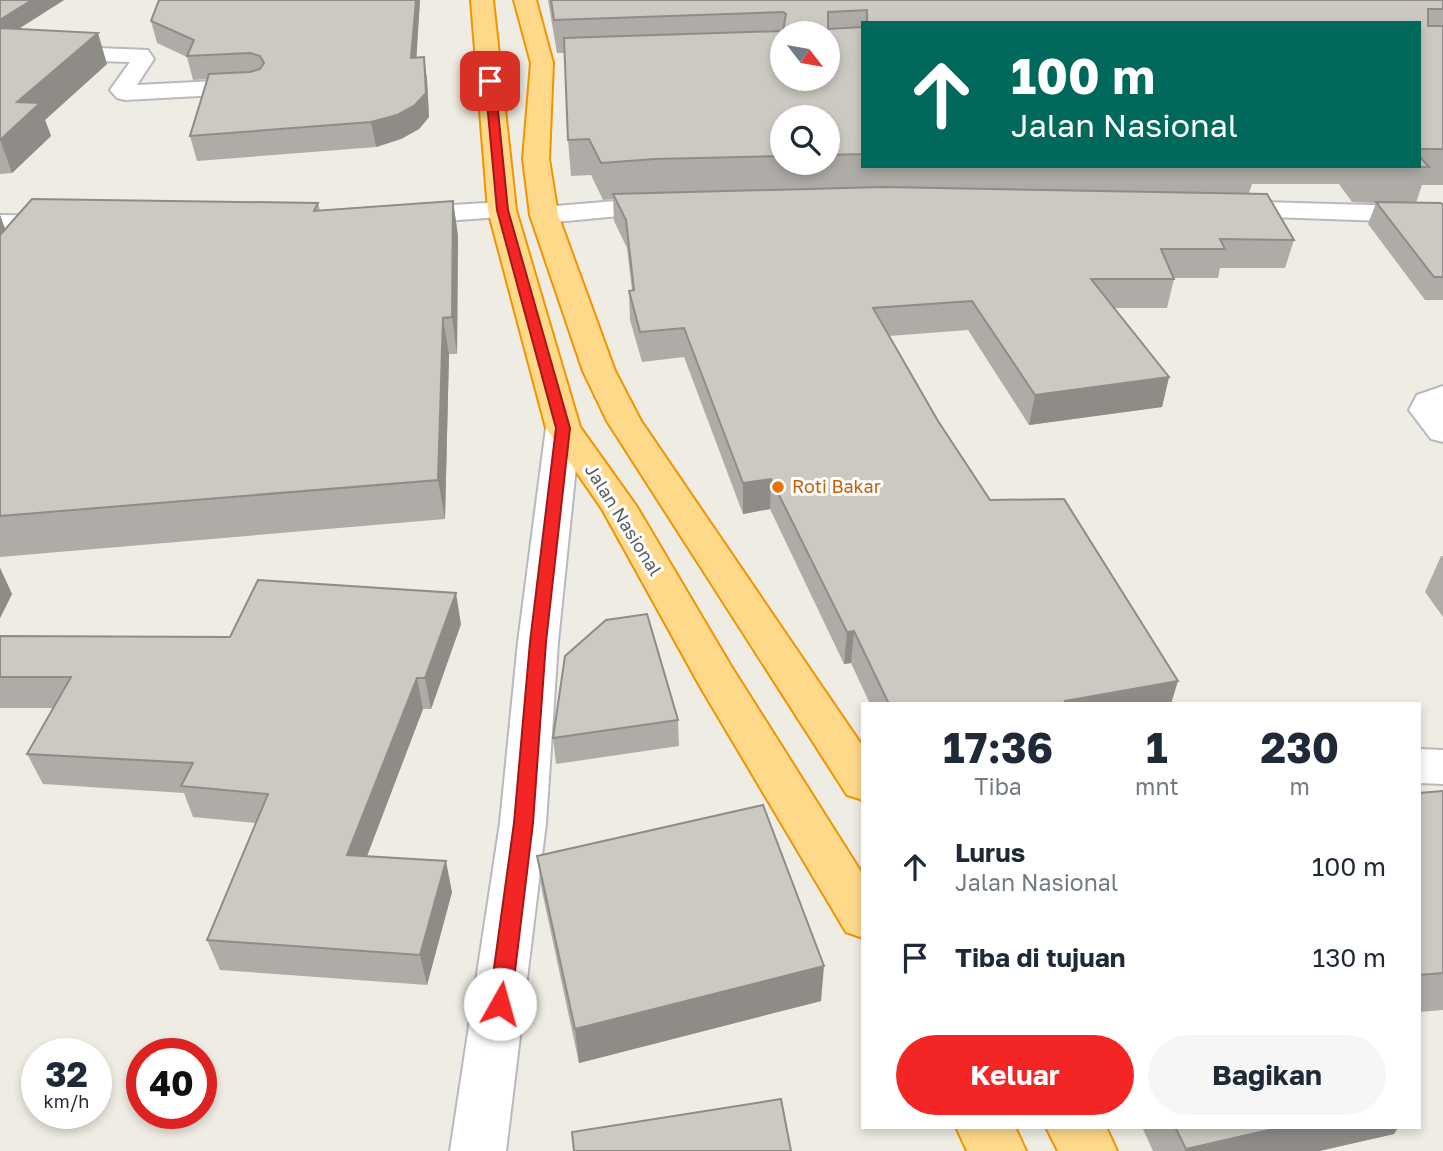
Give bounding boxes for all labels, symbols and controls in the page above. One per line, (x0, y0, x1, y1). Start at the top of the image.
north arrow (770, 21, 840, 91)
map controls (770, 21, 840, 175)
text: 100 m (1011, 46, 1155, 105)
icon: ahead (896, 49, 987, 140)
pin (460, 51, 520, 111)
icon: arrive (471, 62, 509, 100)
button: search (770, 105, 840, 175)
text: Jalan Nasional (1011, 106, 1238, 144)
street label: Jalan Nasional (581, 459, 667, 580)
place label: Roti Bakar (792, 475, 881, 497)
marker: Roti Bakar (770, 479, 786, 495)
text: 17:36 (943, 722, 1053, 772)
text: 1 (1146, 722, 1168, 772)
text: 230 (1261, 722, 1339, 772)
text: Tiba (974, 772, 1022, 800)
text: mnt (1135, 772, 1179, 800)
text: m (1290, 772, 1310, 800)
text: Lurus (955, 837, 1025, 868)
icon: ahead (896, 848, 934, 886)
text: 100 m (1312, 851, 1386, 882)
text: Jalan Nasional (955, 868, 1118, 896)
icon: arrive (896, 939, 934, 977)
text: Tiba di tujuan (955, 942, 1125, 973)
text: 130 m (1313, 942, 1386, 973)
position arrow (463, 967, 537, 1041)
button: Keluar (896, 1035, 1134, 1115)
button: Bagikan (1148, 1035, 1386, 1115)
speed limit sign: 40 (126, 1038, 217, 1129)
text: 32 (45, 1053, 88, 1095)
text: km/h (44, 1090, 89, 1112)

